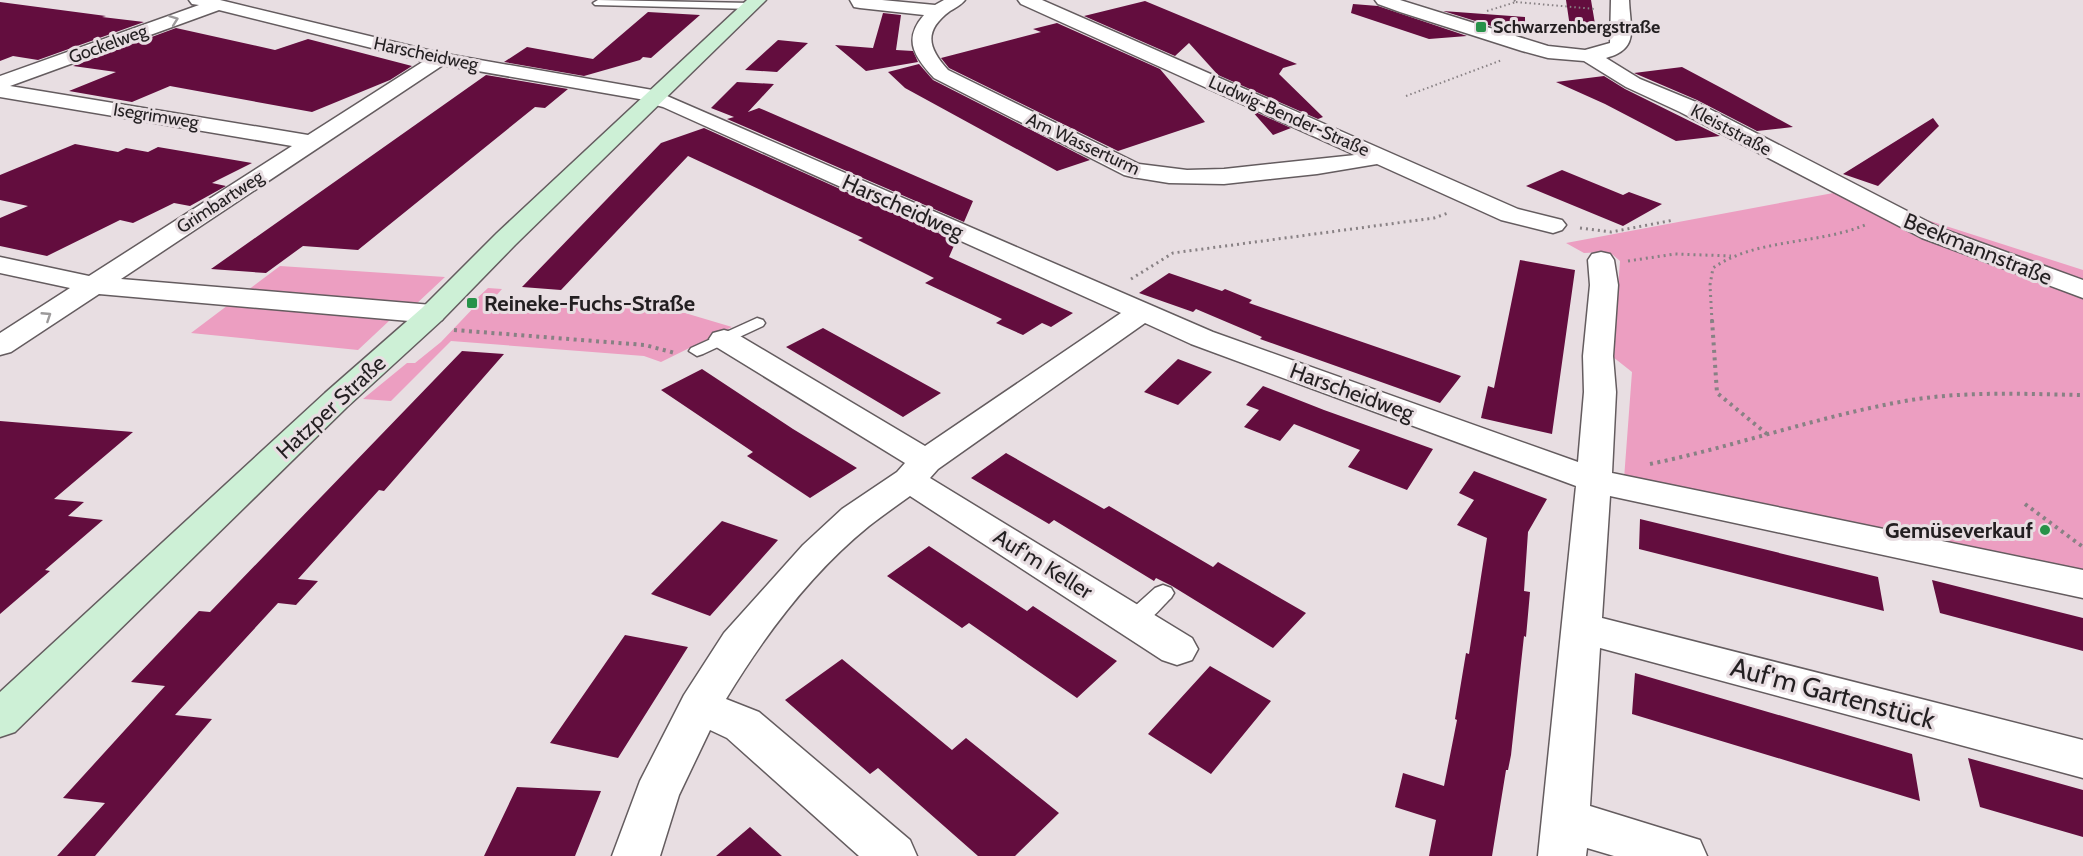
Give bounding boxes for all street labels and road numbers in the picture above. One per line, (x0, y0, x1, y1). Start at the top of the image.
street label: Gockelweg (66, 19, 151, 68)
street label: Harscheidweg (372, 32, 481, 76)
street label: Ludwig-Bender-Straße (1205, 71, 1373, 161)
street label: Isegrimweg (112, 98, 201, 134)
street label: Kleiststraße (1687, 100, 1775, 160)
street label: Am Wasserturm (1023, 108, 1143, 180)
street label: Grimbartweg (173, 165, 268, 238)
street label: Harscheidweg (838, 168, 969, 246)
street label: Beekmannstraße (1900, 207, 2056, 291)
street label: Hatzper Straße (271, 349, 391, 465)
street label: Harscheidweg (1286, 357, 1419, 427)
street label: Auf'm Keller (989, 523, 1098, 605)
street label: Auf'm Gartenstück (1727, 650, 1940, 736)

